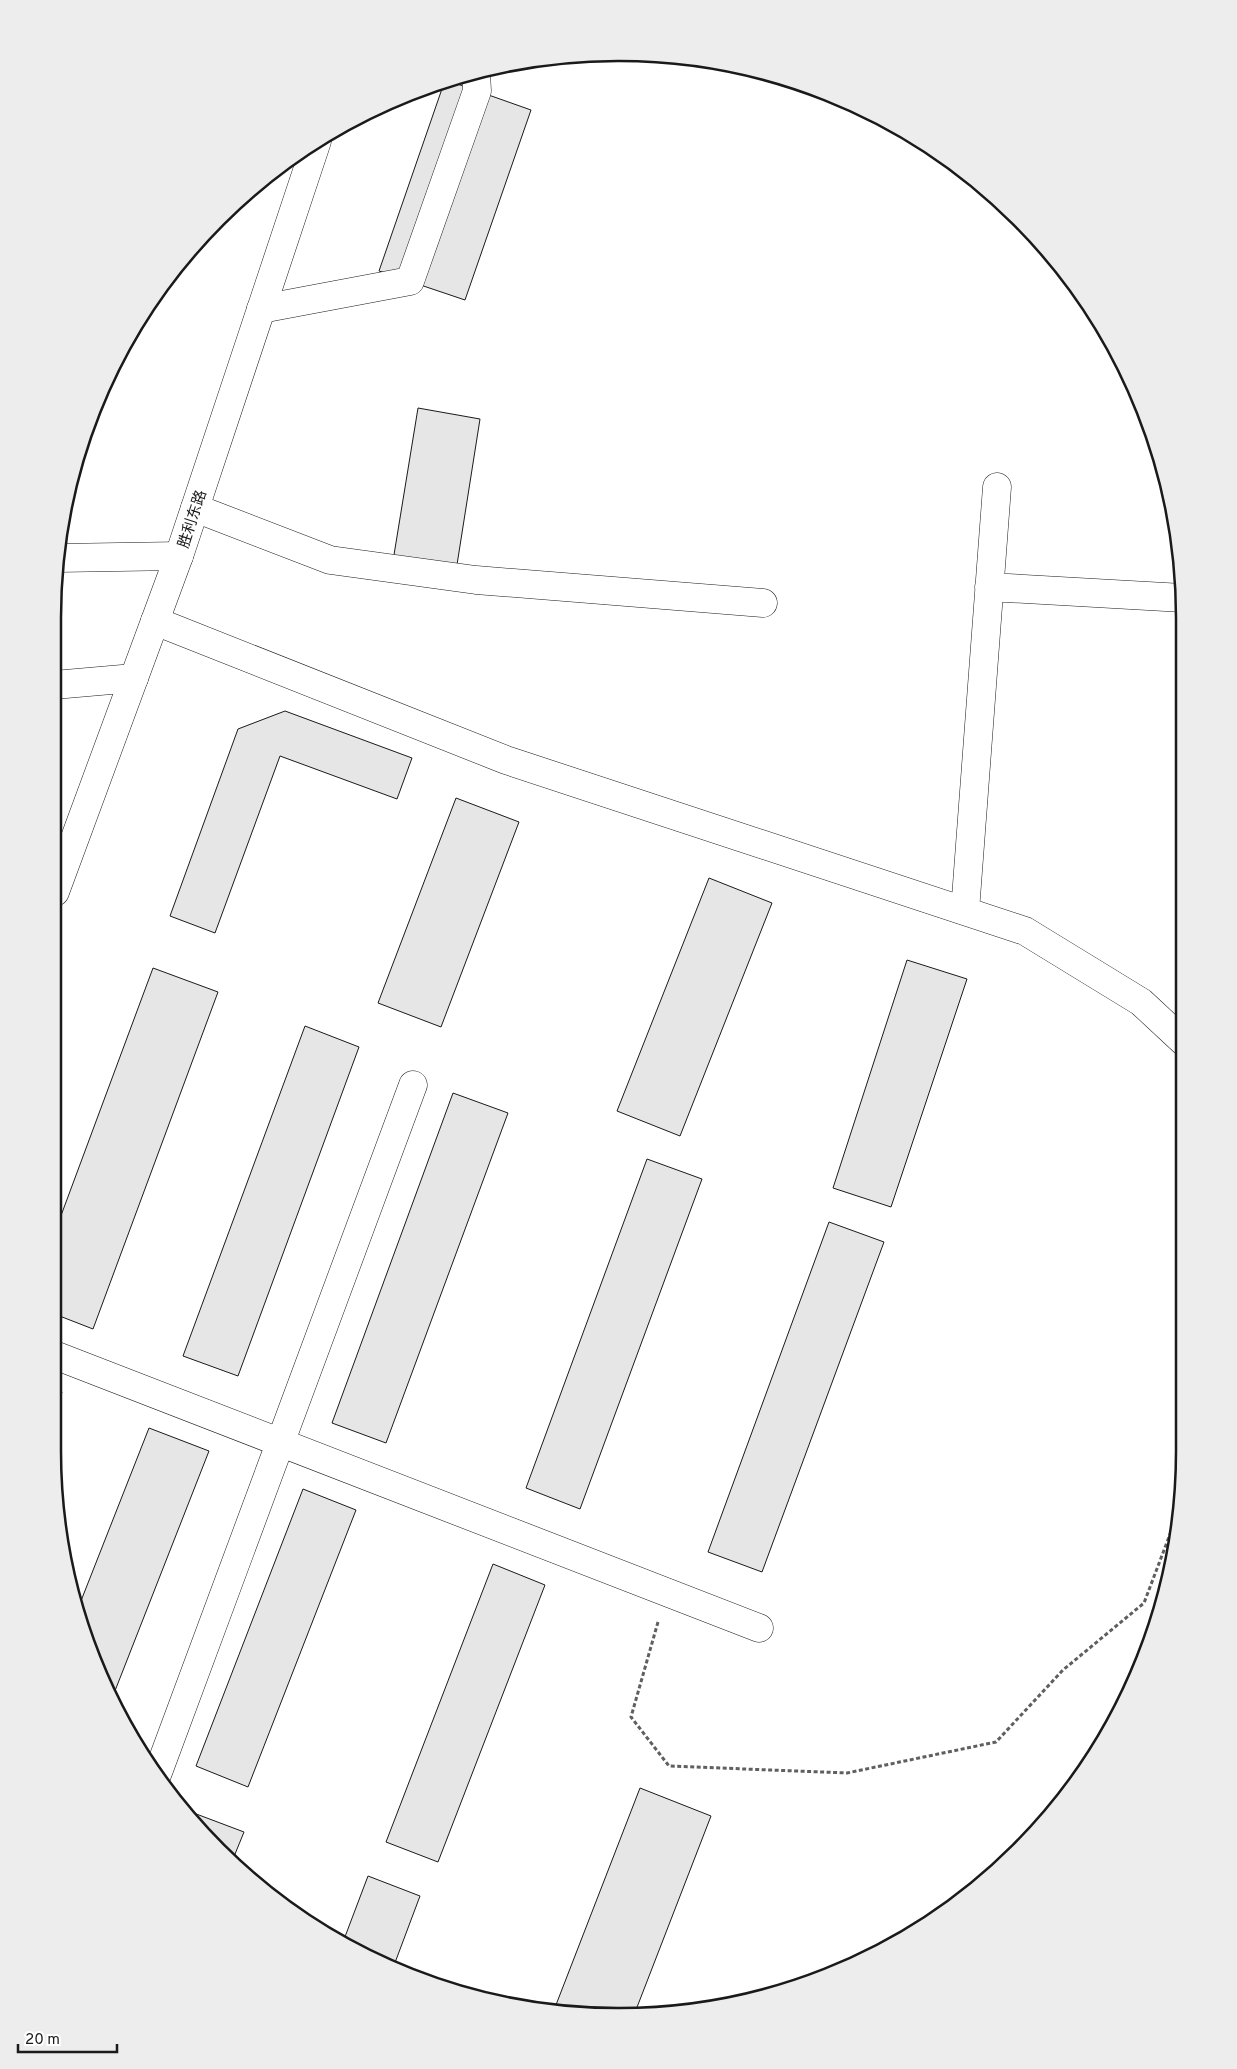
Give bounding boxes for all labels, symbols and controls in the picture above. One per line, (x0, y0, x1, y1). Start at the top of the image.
street label: 胜利东路 (175, 488, 212, 551)
scale bar (18, 2022, 116, 2054)
text: 20 m (25, 2031, 60, 2050)

